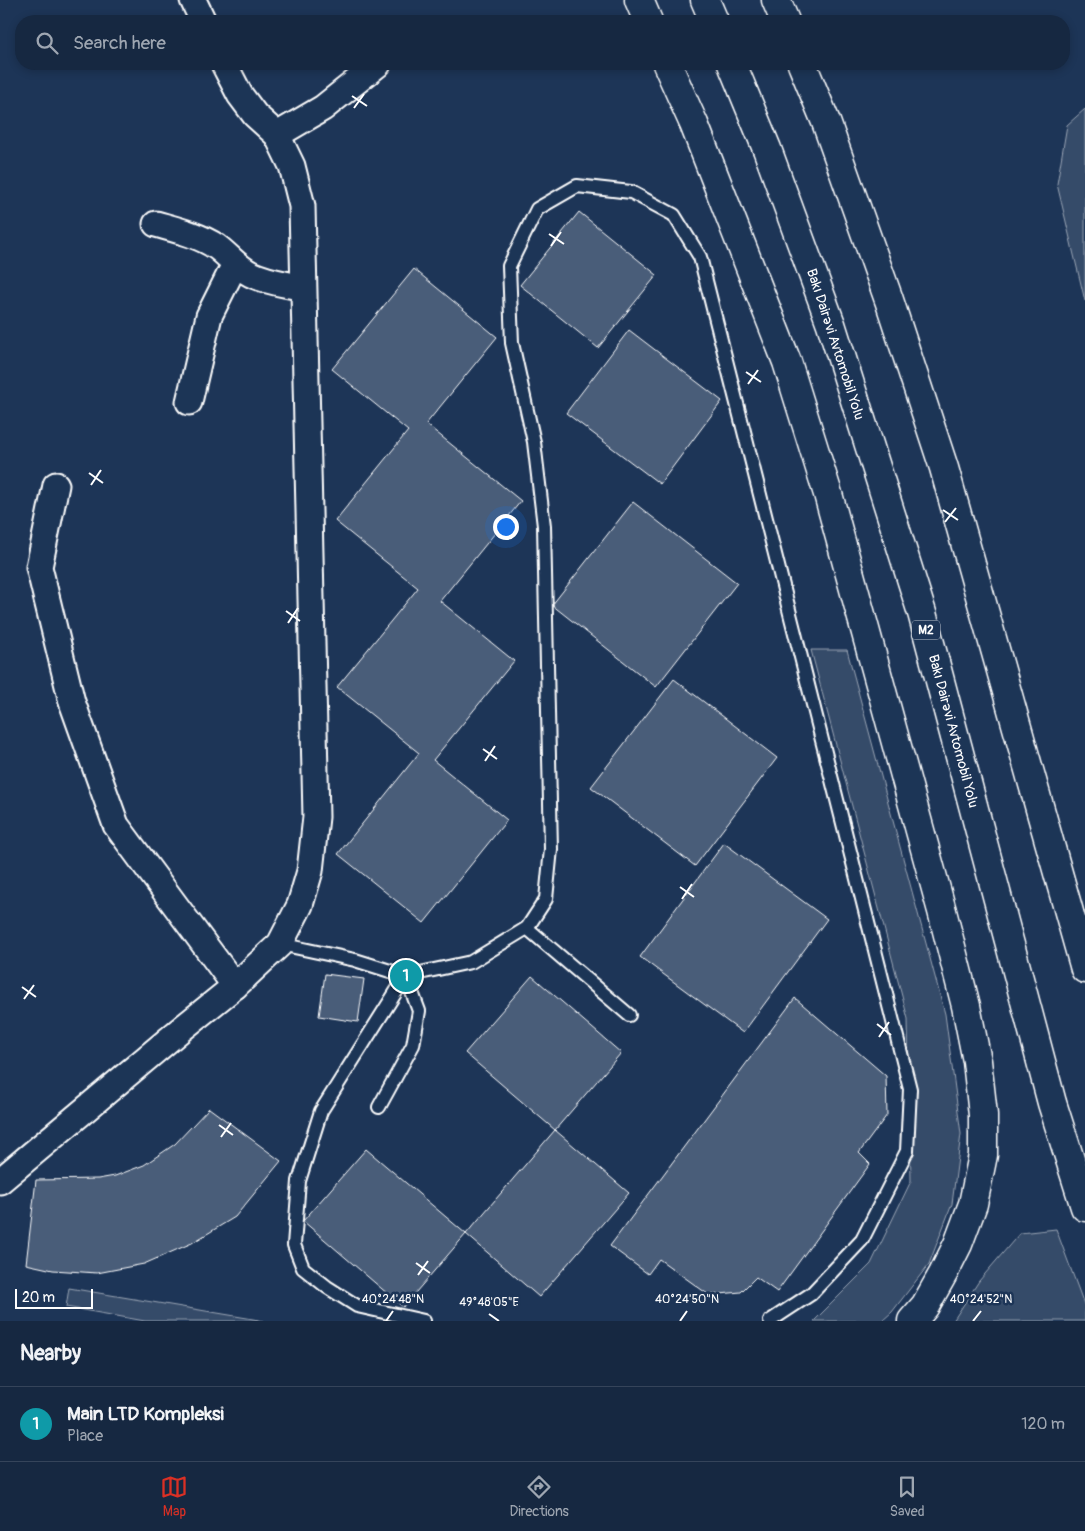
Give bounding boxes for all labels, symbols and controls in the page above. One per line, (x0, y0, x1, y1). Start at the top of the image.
search box (15, 15, 1070, 70)
icon: search (33, 29, 61, 57)
text: Search here (73, 31, 166, 55)
street label: Bakı Dairəvi Avtomobil Yolu (803, 266, 868, 422)
your location (493, 514, 519, 540)
road number: M2 (912, 620, 940, 640)
street label: Bakı Dairəvi Avtomobil Yolu (925, 653, 982, 810)
pin: 1 (390, 957, 422, 995)
scale bar (15, 1286, 92, 1309)
text: 20 m (22, 1289, 55, 1306)
text: 40°24'48"N (362, 1292, 424, 1307)
text: 40°24'50"N (655, 1292, 719, 1307)
text: 40°24'52"N (950, 1292, 1012, 1307)
text: 49°48'05"E (459, 1295, 519, 1310)
text: Nearby (20, 1340, 81, 1367)
text: Main LTD Kompleksi (67, 1402, 224, 1426)
text: 1 (33, 1414, 39, 1434)
text: 120 m (1021, 1414, 1065, 1434)
text: Place (67, 1426, 103, 1446)
tab: Map (160, 1473, 188, 1520)
tab: Directions (509, 1473, 569, 1520)
tab: Saved (890, 1473, 925, 1520)

